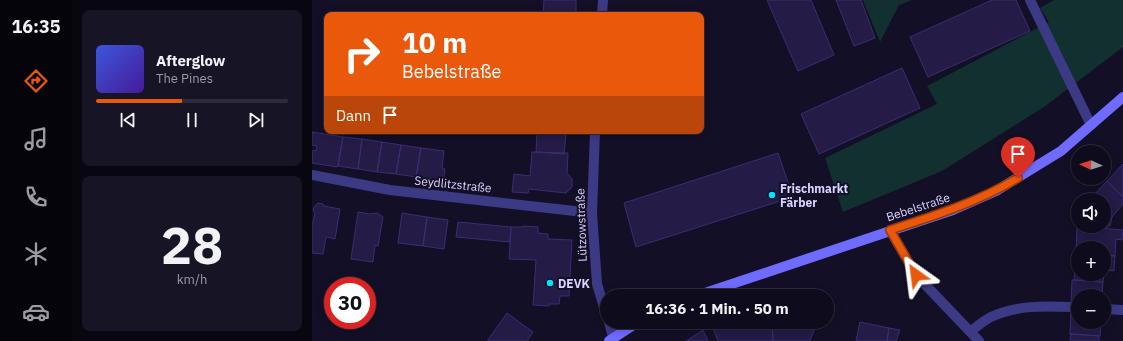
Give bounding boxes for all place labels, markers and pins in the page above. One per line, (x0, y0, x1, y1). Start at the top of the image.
pin (1001, 137, 1035, 178)
place label: Frischmarkt Färber (780, 181, 849, 210)
marker: Frischmarkt Färber (767, 190, 777, 200)
place label: DEVK (558, 276, 590, 291)
marker: DEVK (545, 278, 555, 288)

